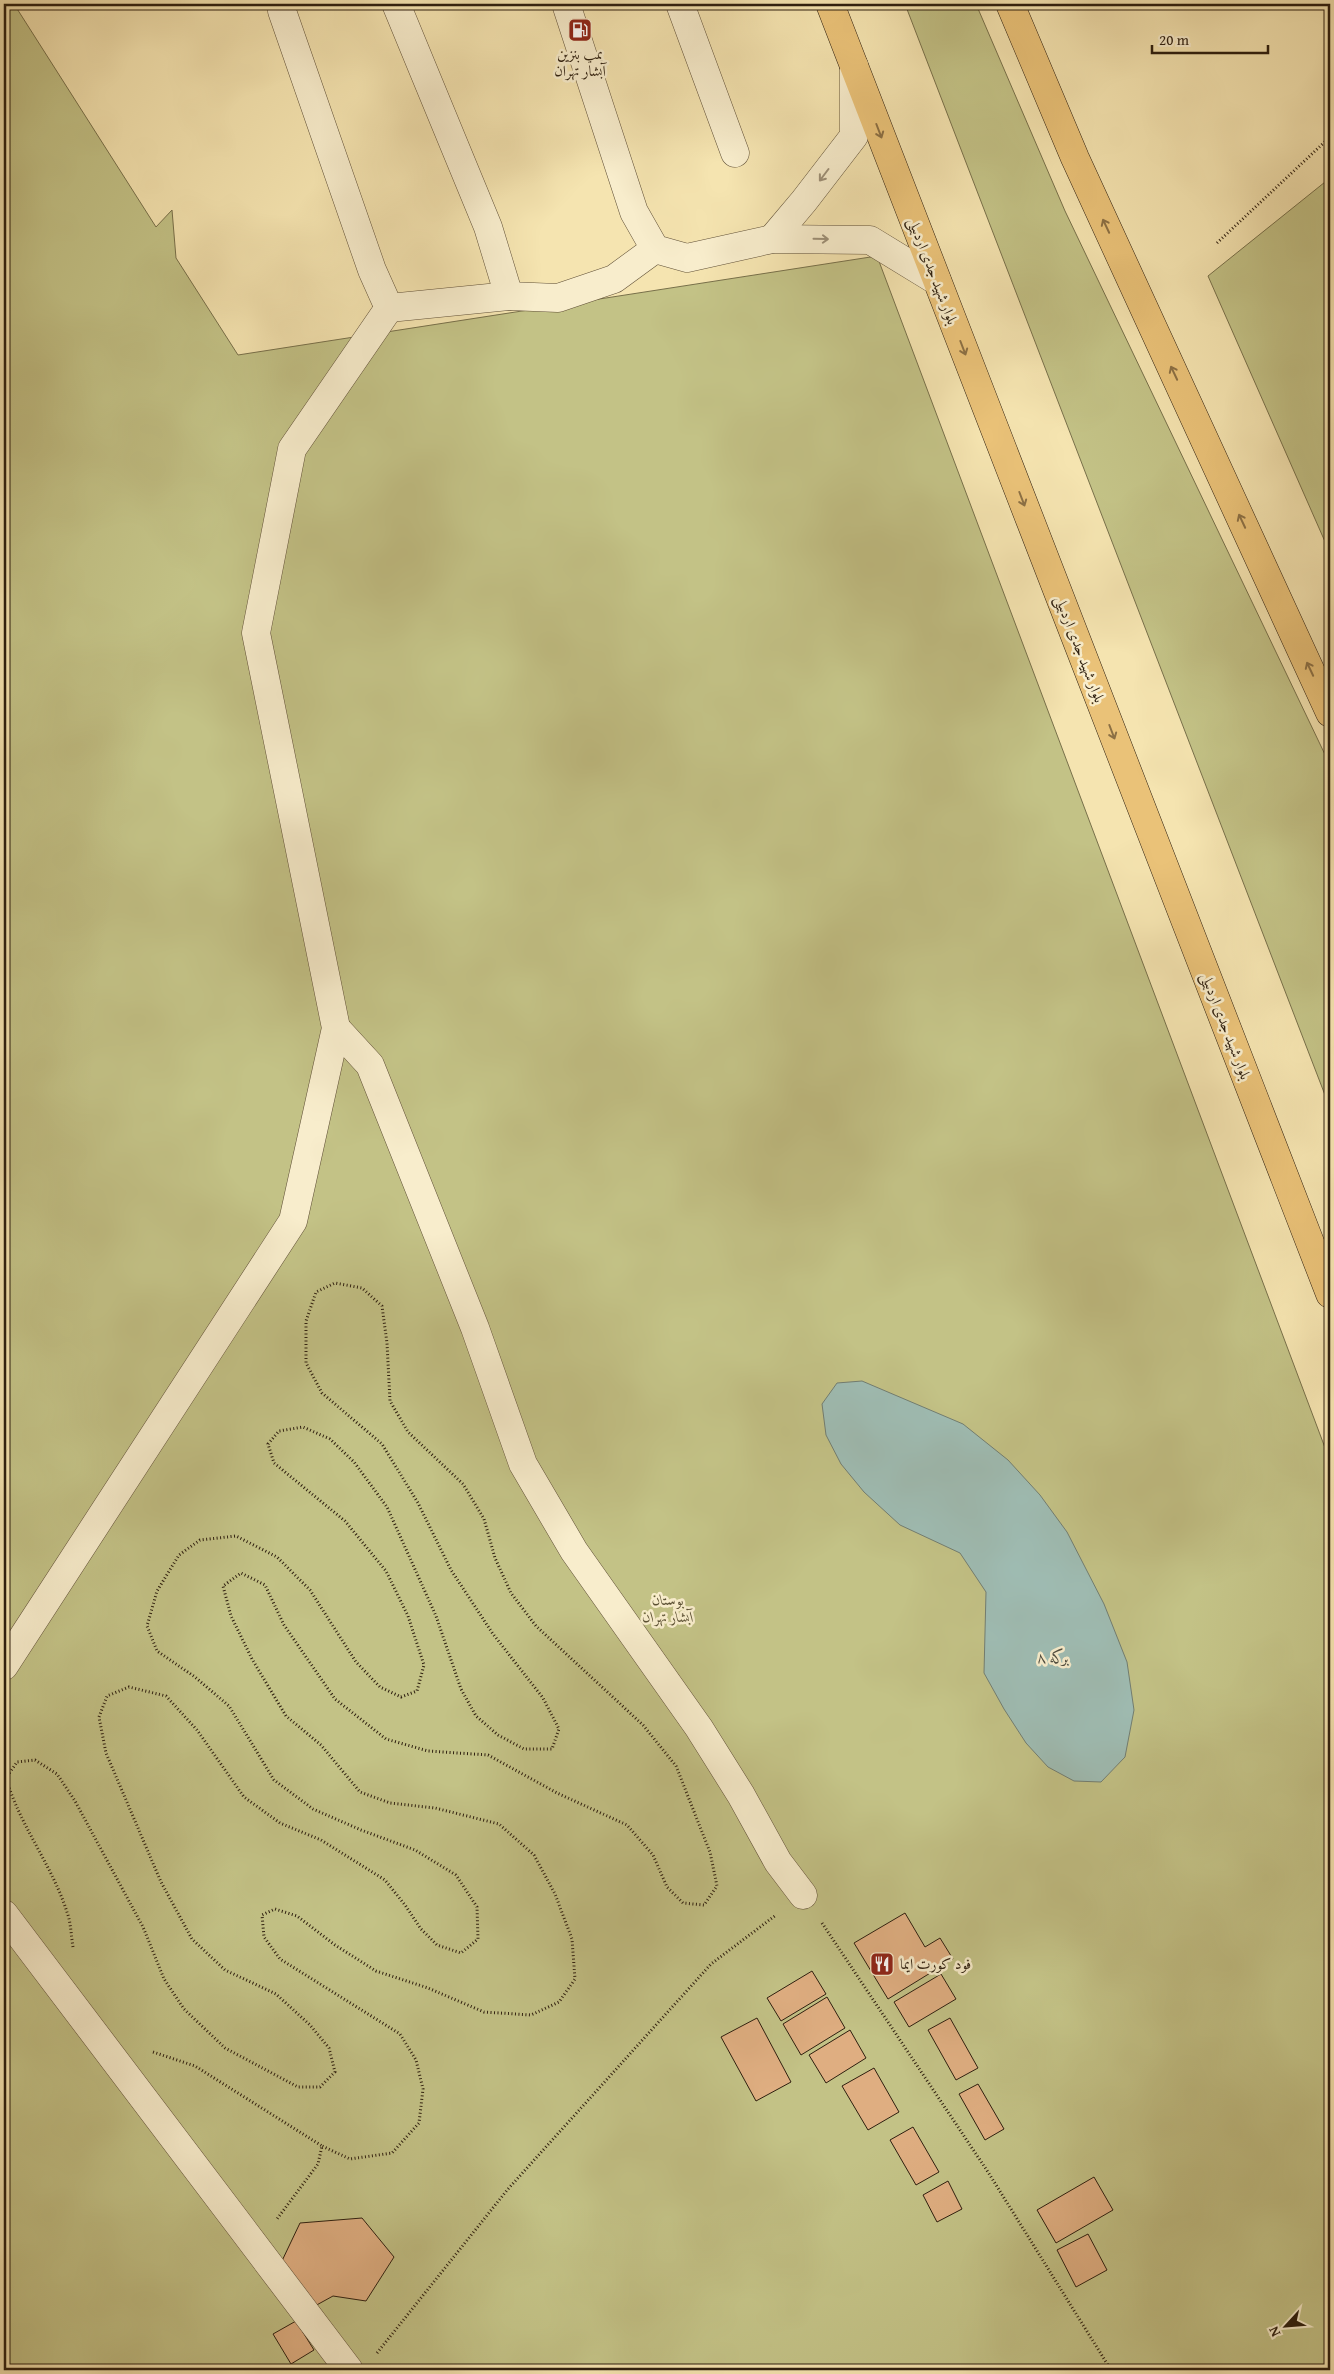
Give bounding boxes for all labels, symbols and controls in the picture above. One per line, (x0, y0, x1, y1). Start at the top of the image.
fuel station icon: پمپ بنزین آبشار تهران (567, 17, 593, 43)
scale bar (1152, 22, 1268, 54)
text: 20 m (1159, 29, 1190, 50)
place label: پمپ بنزین آبشار تهران (554, 43, 608, 81)
one-way arrow (875, 123, 884, 138)
one-way arrow (819, 168, 829, 182)
street label: بلوار شهید جدی اردبیلی (902, 214, 964, 328)
one-way arrow (1101, 218, 1111, 233)
one-way arrow (812, 234, 829, 244)
one-way arrow (959, 339, 968, 355)
one-way arrow (1169, 366, 1179, 381)
one-way arrow (1018, 491, 1027, 506)
one-way arrow (1237, 514, 1246, 529)
street label: بلوار شهید جدی اردبیلی (1049, 592, 1111, 706)
one-way arrow (1305, 661, 1315, 676)
one-way arrow (1108, 724, 1117, 739)
street label: بلوار شهید جدی اردبیلی (1195, 969, 1257, 1083)
park label: بوستان آبشار تهران (642, 1589, 694, 1627)
water label: برکه ۸ (1037, 1645, 1069, 1669)
restaurant icon: فود کورت ایما (869, 1951, 895, 1977)
place label: فود کورت ایما (900, 1953, 971, 1974)
north arrow (1262, 2302, 1312, 2352)
text: N (1263, 2323, 1285, 2340)

